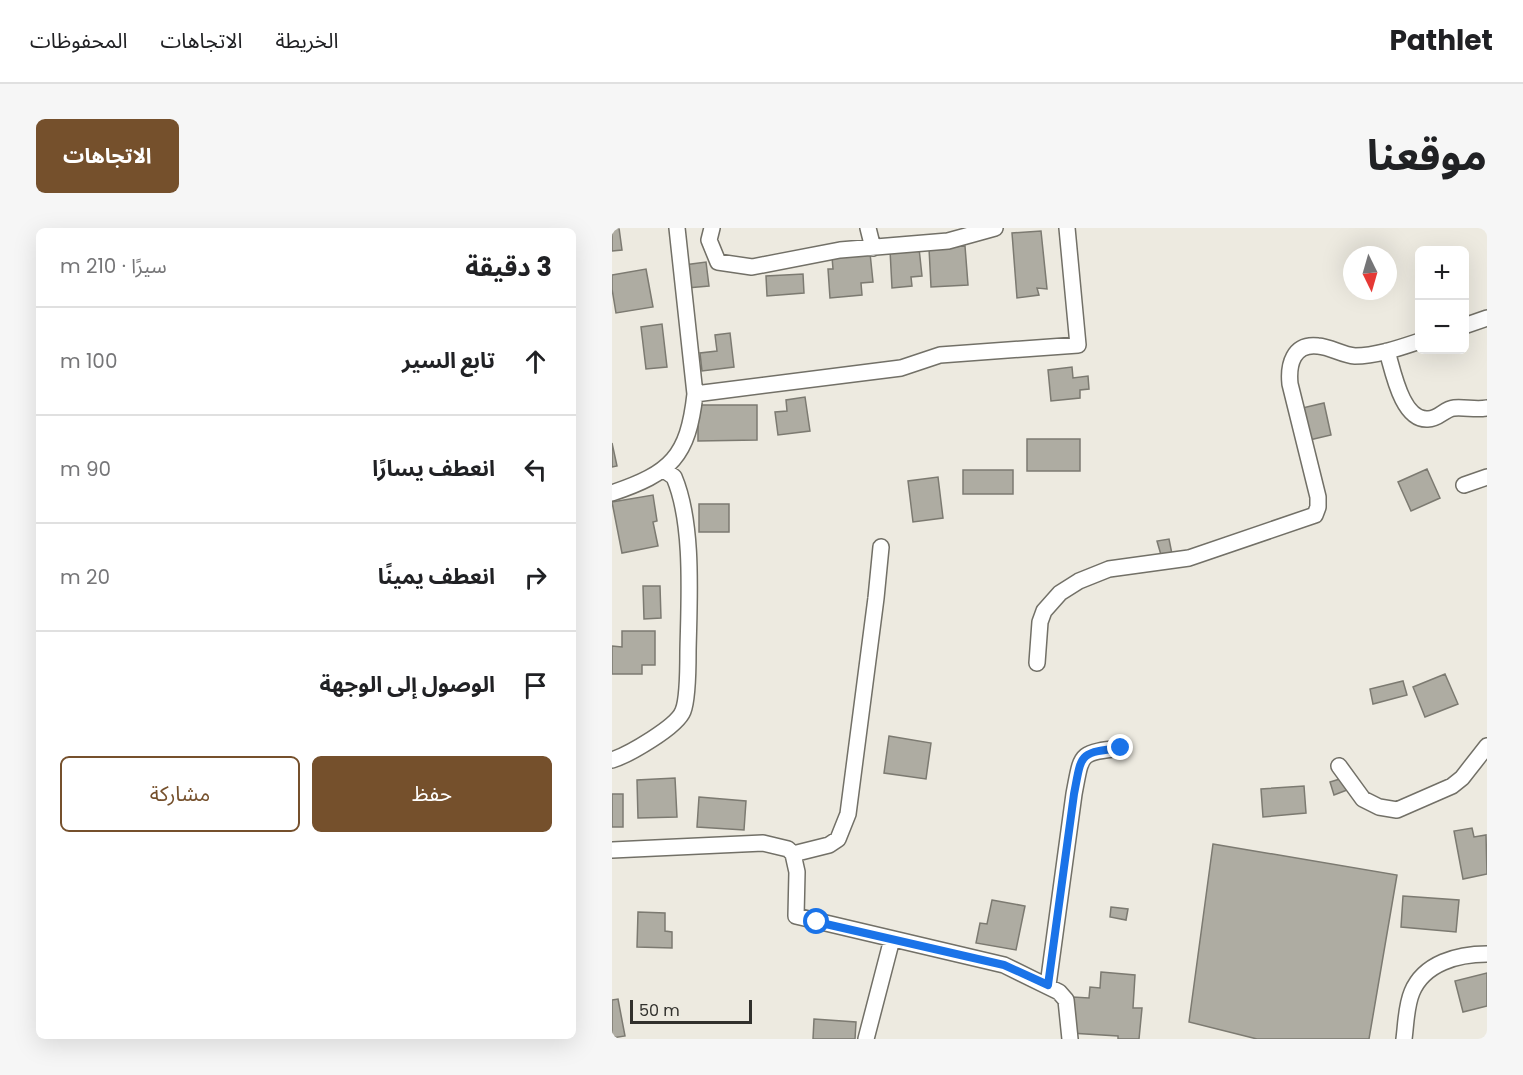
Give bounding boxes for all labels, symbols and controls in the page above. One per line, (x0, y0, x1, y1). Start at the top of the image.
text: Pathlet (1389, 21, 1493, 60)
text: المحفوظات (30, 26, 127, 55)
text: الاتجاهات (160, 26, 242, 55)
text: الخريطة (275, 26, 338, 55)
button: الاتجاهات (36, 119, 179, 193)
text: موقعنا (1367, 126, 1487, 185)
north arrow (1343, 246, 1397, 300)
map controls (1415, 246, 1469, 354)
button: + (1415, 246, 1469, 300)
text: 3 دقيقة (465, 249, 552, 285)
text: سيرًا · 210 m (60, 252, 167, 280)
button: − (1415, 300, 1469, 354)
text: تابع السير (402, 345, 495, 376)
icon: ahead (519, 345, 552, 378)
text: 100 m (60, 347, 117, 375)
text: انعطف يسارًا (372, 453, 495, 484)
icon: left (519, 453, 552, 486)
text: 90 m (60, 455, 111, 483)
text: انعطف يمينًا (378, 561, 495, 592)
icon: right (519, 561, 552, 594)
text: 20 m (60, 563, 110, 591)
text: الوصول إلى الوجهة (320, 669, 495, 700)
icon: arrive (519, 669, 552, 702)
route end (1107, 734, 1133, 760)
button: مشاركة (60, 756, 300, 832)
button: حفظ (312, 756, 552, 832)
route start (803, 908, 829, 934)
scale bar (630, 997, 752, 1024)
text: 50 m (639, 999, 680, 1022)

